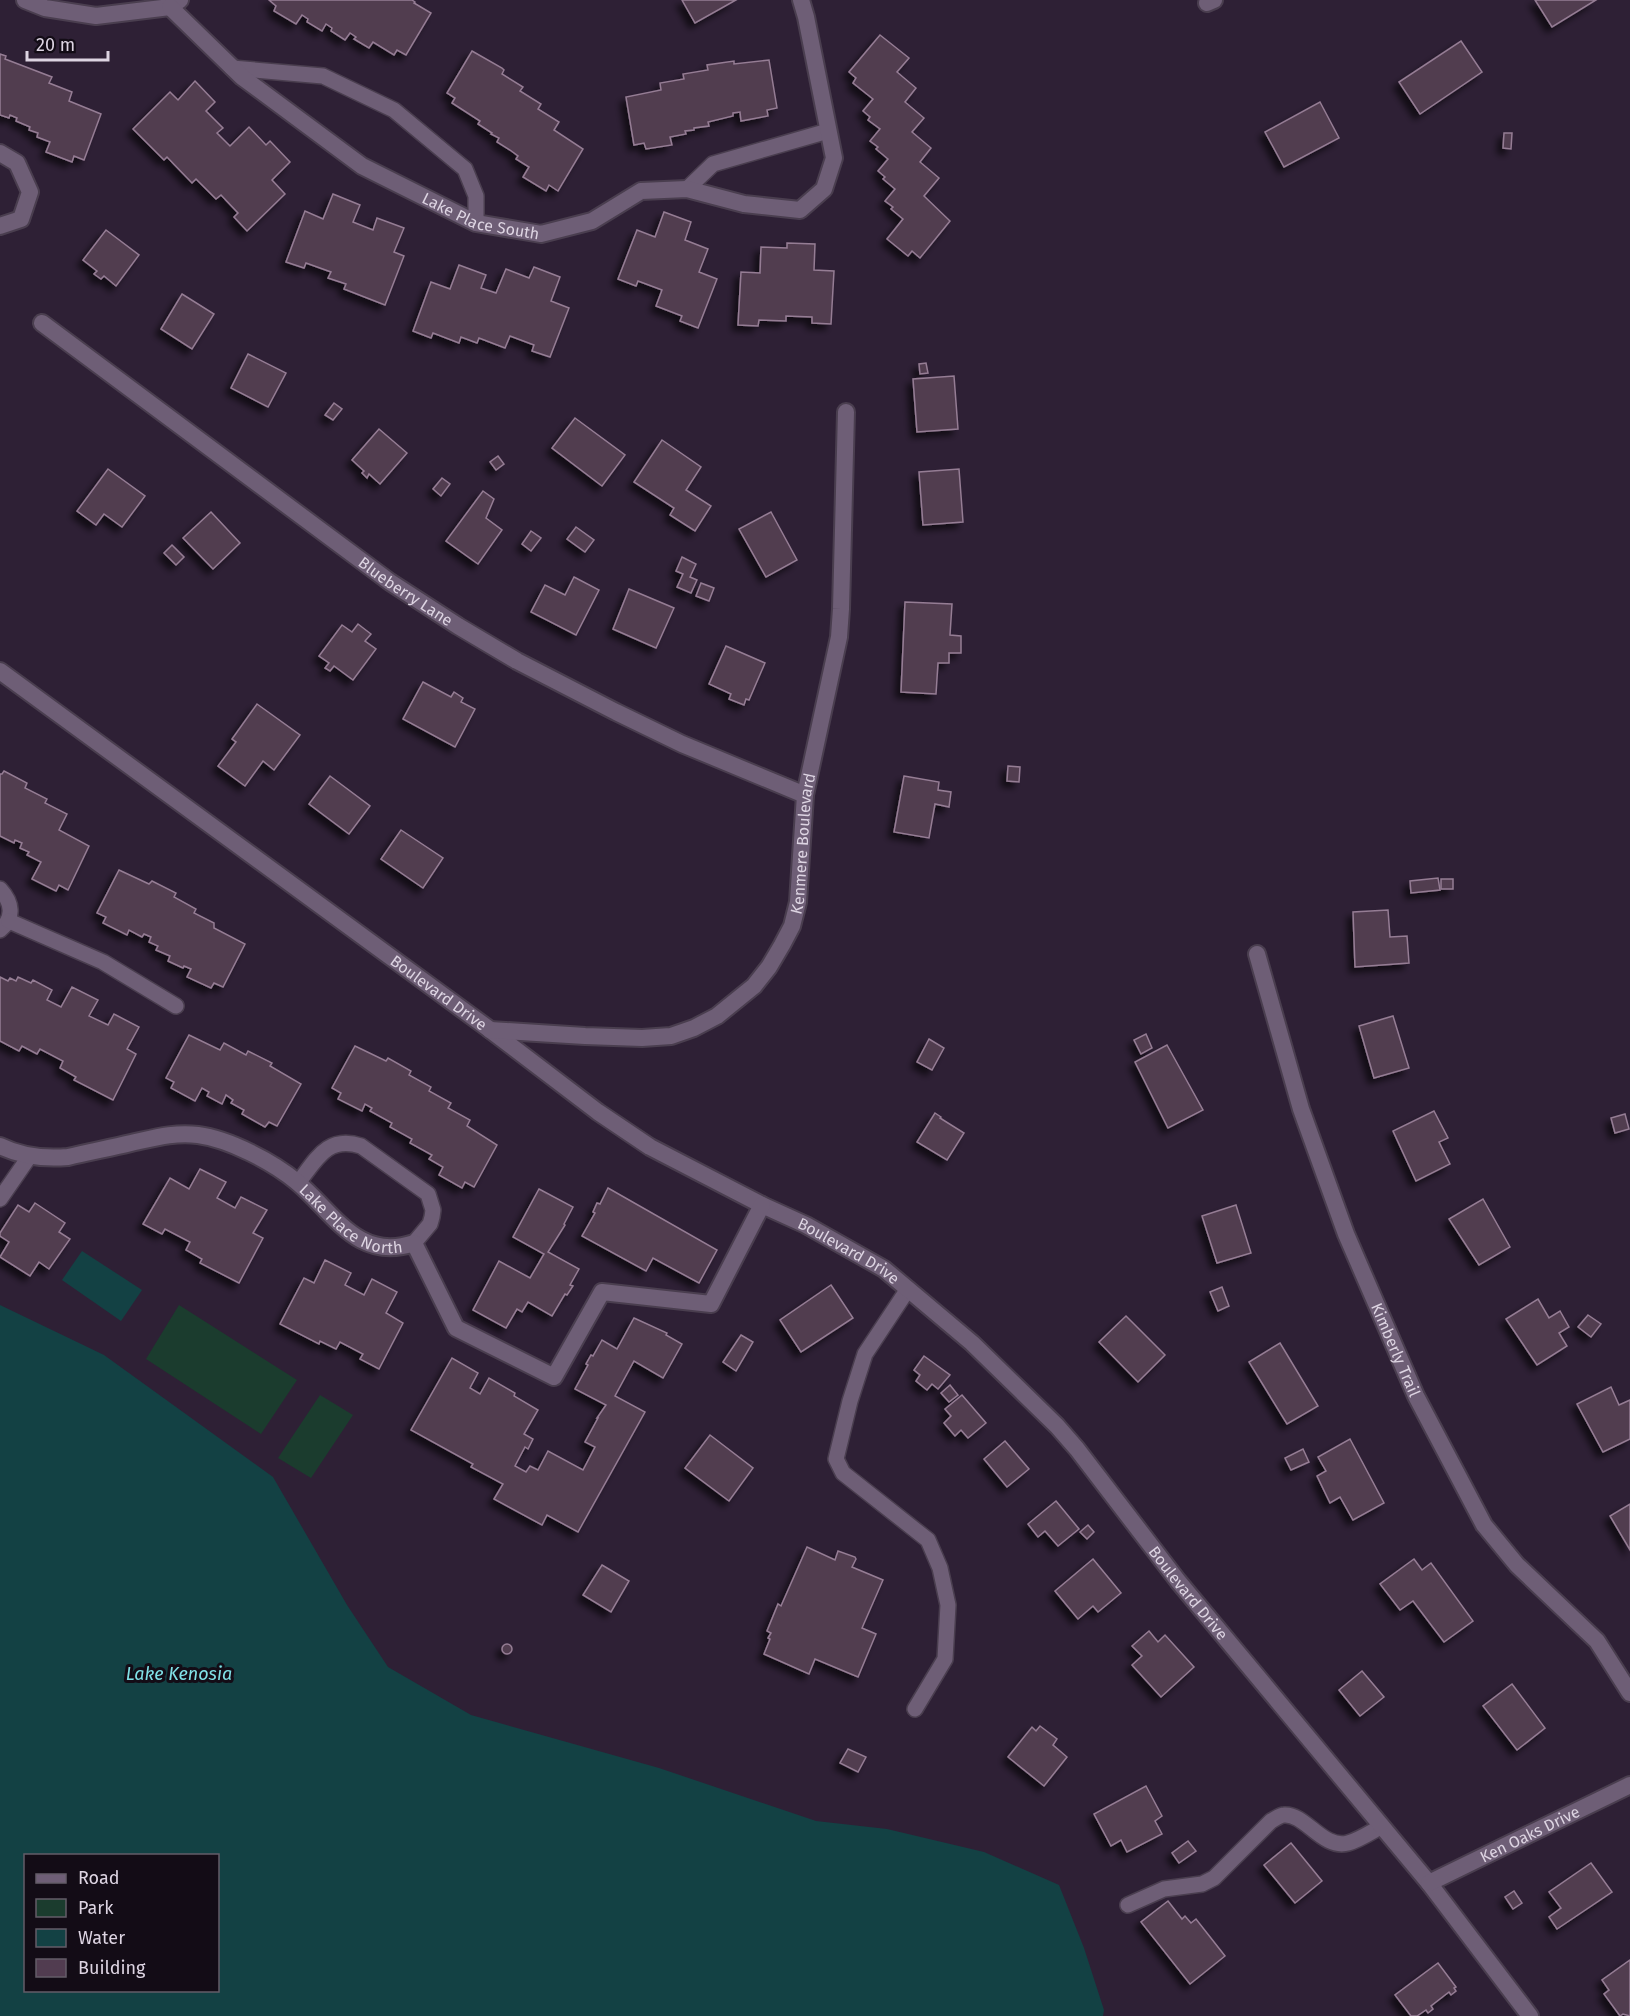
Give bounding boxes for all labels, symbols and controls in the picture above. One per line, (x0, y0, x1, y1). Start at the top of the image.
scale bar (27, 24, 108, 62)
text: 20 m (36, 34, 75, 56)
street label: Lake Place South (419, 188, 541, 243)
street label: Blueberry Lane (355, 552, 457, 630)
street label: Kenmere Boulevard (786, 771, 819, 916)
street label: Boulevard Drive (387, 951, 491, 1034)
street label: Lake Place North (296, 1180, 403, 1257)
street label: Boulevard Drive (795, 1213, 904, 1288)
street label: Kimberly Trail (1367, 1300, 1425, 1400)
street label: Boulevard Drive (1145, 1542, 1232, 1643)
water label: Lake Kenosia (126, 1663, 232, 1685)
street label: Ken Oaks Drive (1477, 1802, 1583, 1866)
legend (24, 1854, 219, 1992)
text: Road (78, 1867, 120, 1889)
text: Park (78, 1897, 114, 1919)
text: Water (78, 1927, 125, 1949)
text: Building (78, 1957, 146, 1979)

